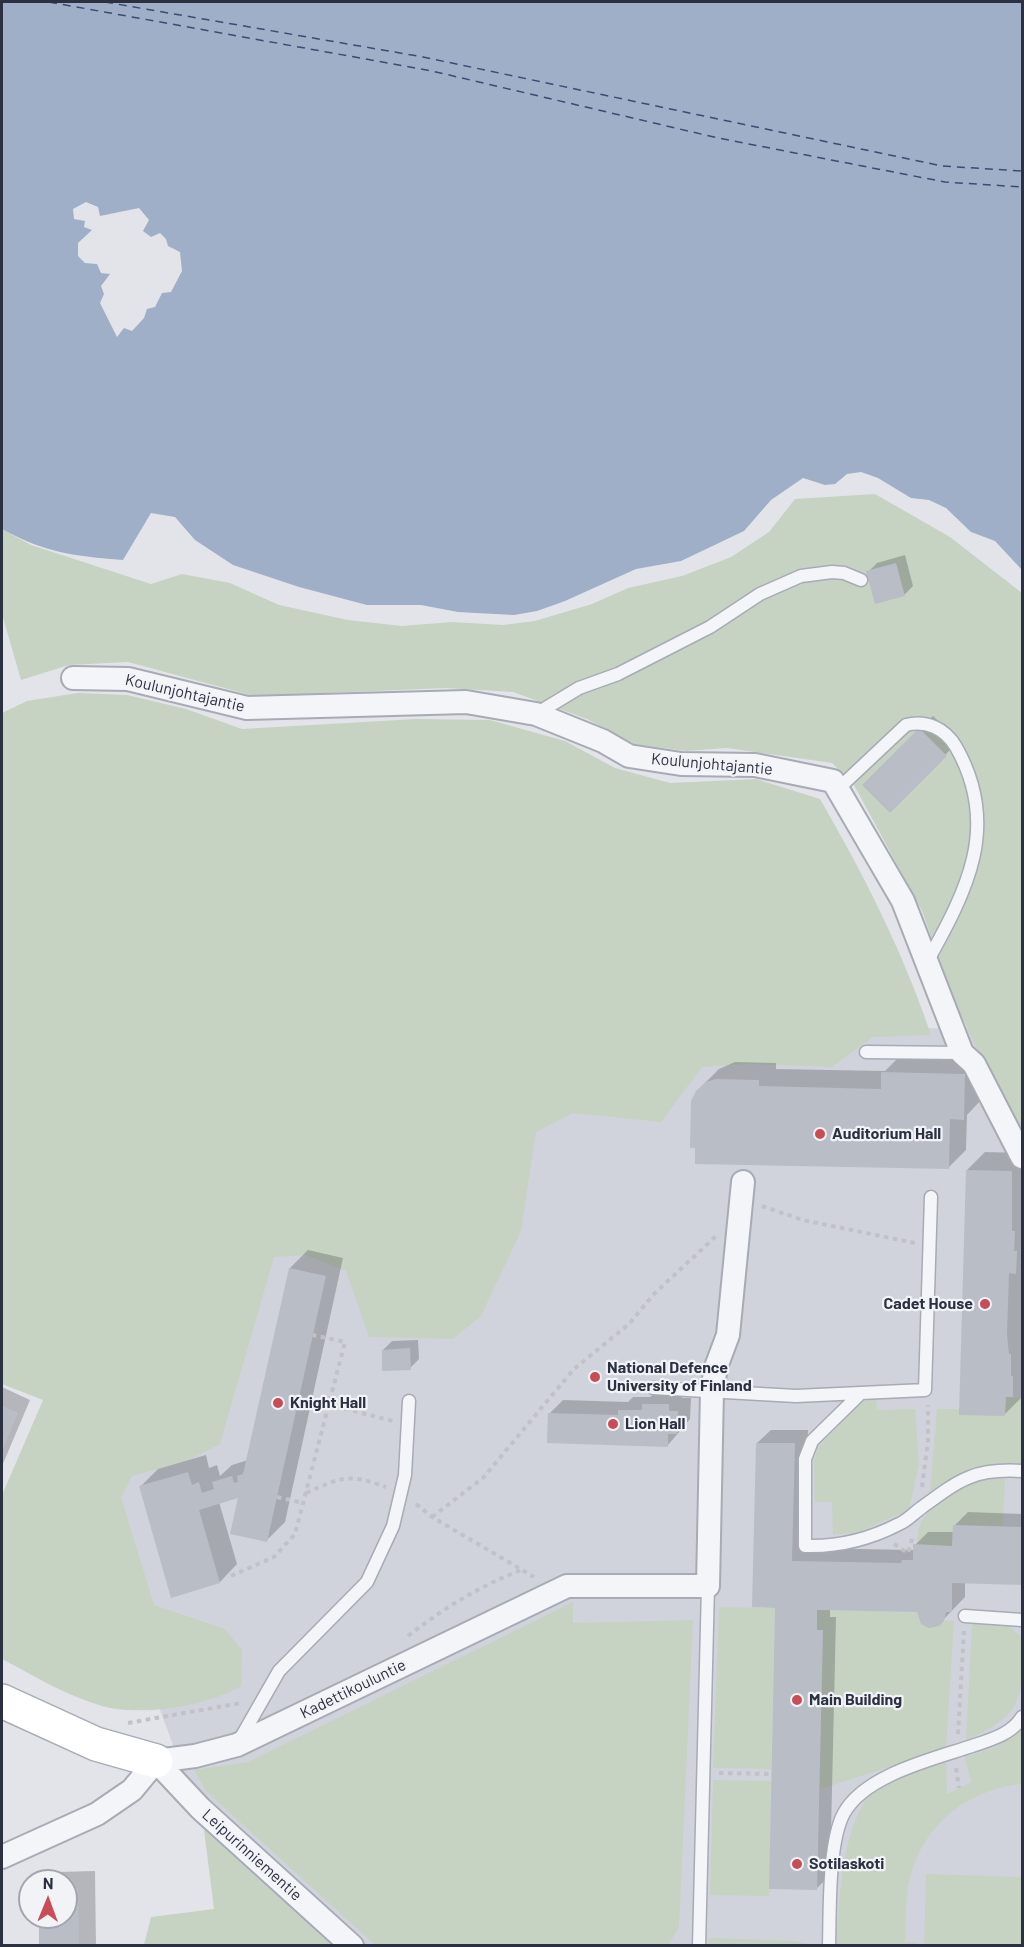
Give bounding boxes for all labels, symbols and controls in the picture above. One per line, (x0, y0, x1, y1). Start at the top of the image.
street label: Koulunjohtajantie (123, 670, 247, 716)
street label: Koulunjohtajantie (650, 749, 774, 779)
place label: Auditorium Hall (832, 1124, 941, 1144)
marker: Auditorium Hall (813, 1127, 827, 1141)
place label: Cadet House (884, 1294, 973, 1314)
marker: Cadet House (978, 1297, 992, 1311)
place label: National Defence University of Finland (607, 1358, 752, 1396)
marker: National Defence University of Finland (588, 1370, 602, 1384)
place label: Knight Hall (290, 1393, 366, 1413)
marker: Knight Hall (271, 1396, 285, 1410)
place label: Lion Hall (625, 1414, 685, 1434)
marker: Lion Hall (606, 1417, 620, 1431)
street label: Kadettikouluntie (297, 1655, 409, 1723)
place label: Main Building (809, 1690, 902, 1710)
marker: Main Building (790, 1693, 804, 1707)
street label: Leipurinniementie (198, 1805, 306, 1905)
place label: Sotilaskoti (809, 1854, 884, 1874)
marker: Sotilaskoti (790, 1857, 804, 1871)
north arrow (18, 1869, 78, 1929)
text: N (43, 1873, 54, 1892)

